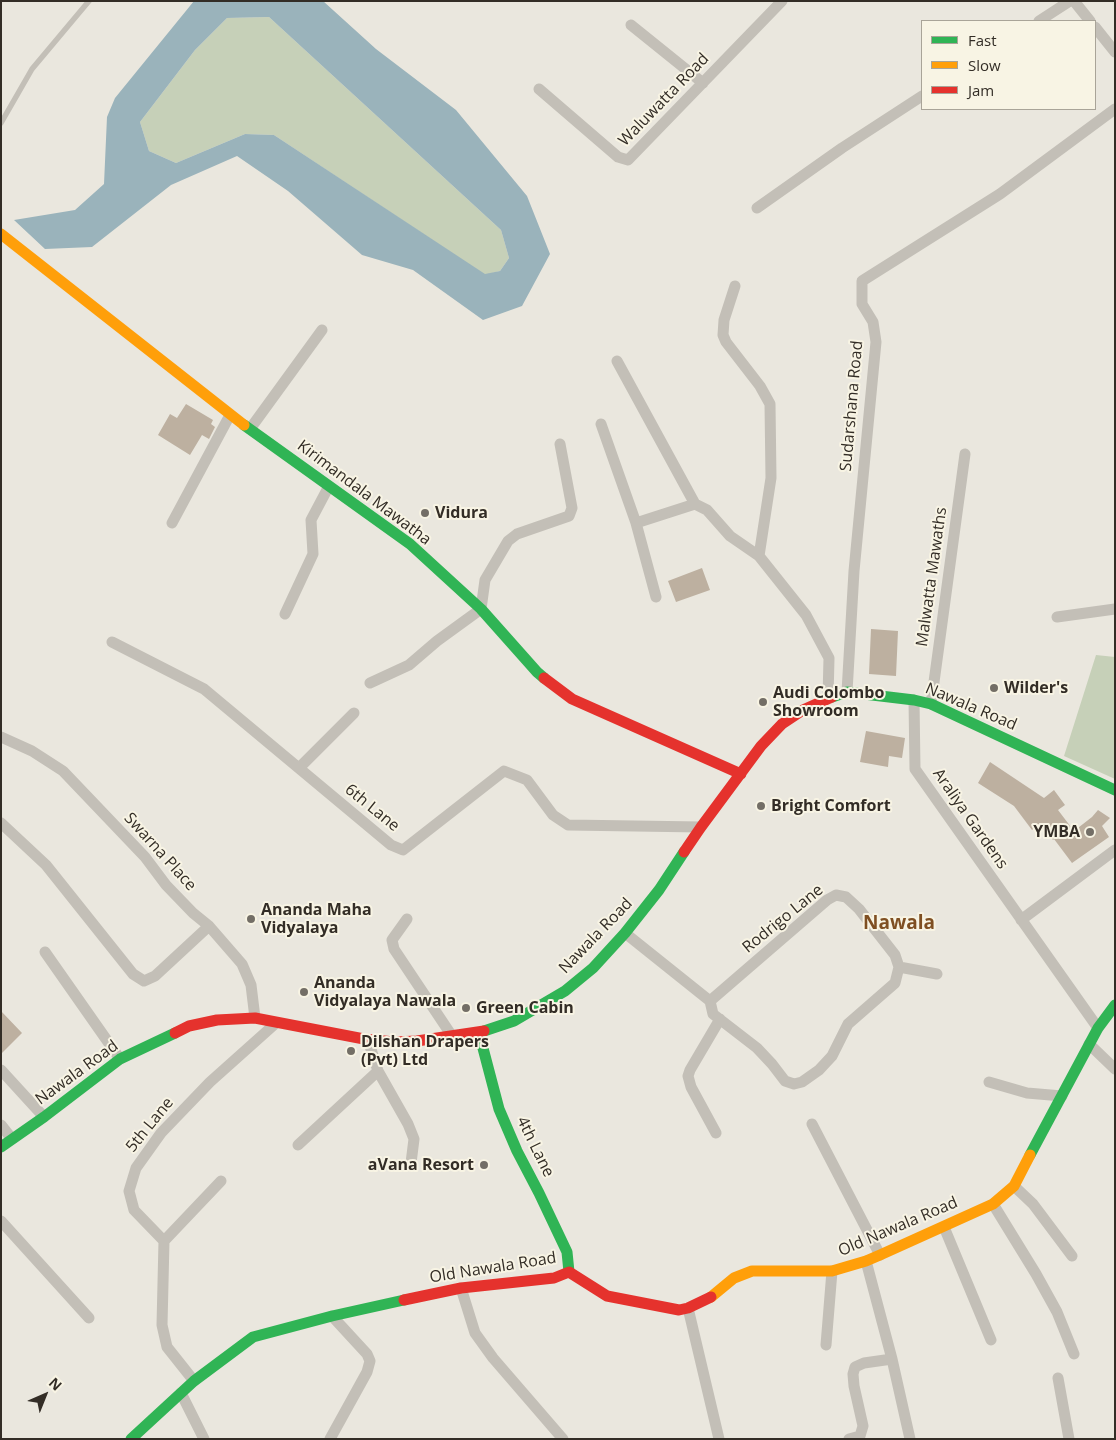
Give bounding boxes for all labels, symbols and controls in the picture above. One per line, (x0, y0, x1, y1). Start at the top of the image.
legend (921, 20, 1096, 110)
text: Fast (968, 30, 997, 50)
street label: Waluwatta Road (615, 50, 713, 150)
text: Slow (968, 55, 1001, 75)
text: Jam (968, 80, 994, 100)
street label: Sudarshana Road (837, 340, 867, 472)
street label: Kirimandala Mawatha (293, 436, 435, 550)
place label: Vidura (435, 503, 488, 523)
street label: Malwatta Mawaths (913, 506, 951, 648)
marker: Vidura (419, 507, 431, 519)
place label: Wilder's (1004, 678, 1068, 698)
street label: Nawala Road (922, 679, 1020, 735)
marker: Wilder's (988, 682, 1000, 694)
place label: Audi Colombo Showroom (773, 683, 884, 721)
marker: Audi Colombo Showroom (757, 696, 769, 708)
street label: Araliya Gardens (928, 765, 1012, 873)
street label: 6th Lane (341, 780, 403, 836)
place label: Bright Comfort (771, 796, 891, 816)
marker: Bright Comfort (755, 800, 767, 812)
street label: Swarna Place (120, 809, 200, 895)
place label: YMBA (1033, 822, 1080, 842)
marker: YMBA (1084, 826, 1096, 838)
street label: Rodrigo Lane (739, 881, 827, 957)
street label: Nawala Road (555, 894, 637, 978)
place label: Ananda Maha Vidyalaya (261, 900, 372, 938)
marker: Ananda Maha Vidyalaya (245, 913, 257, 925)
district label: Nawala (863, 913, 935, 935)
place label: Ananda Vidyalaya Nawala (314, 973, 456, 1011)
marker: Ananda Vidyalaya Nawala (298, 986, 310, 998)
place label: Green Cabin (476, 998, 574, 1018)
marker: Green Cabin (460, 1002, 472, 1014)
place label: Dilshan Drapers (Pvt) Ltd (361, 1032, 489, 1070)
street label: Nawala Road (32, 1037, 122, 1109)
marker: Dilshan Drapers (Pvt) Ltd (345, 1045, 357, 1057)
street label: 5th Lane (122, 1094, 178, 1156)
street label: 4th Lane (512, 1114, 558, 1180)
place label: aVana Resort (368, 1155, 474, 1175)
marker: aVana Resort (478, 1159, 490, 1171)
street label: Old Nawala Road (835, 1193, 961, 1261)
street label: Old Nawala Road (428, 1249, 558, 1287)
north arrow (20, 1370, 70, 1420)
text: N (45, 1373, 66, 1395)

